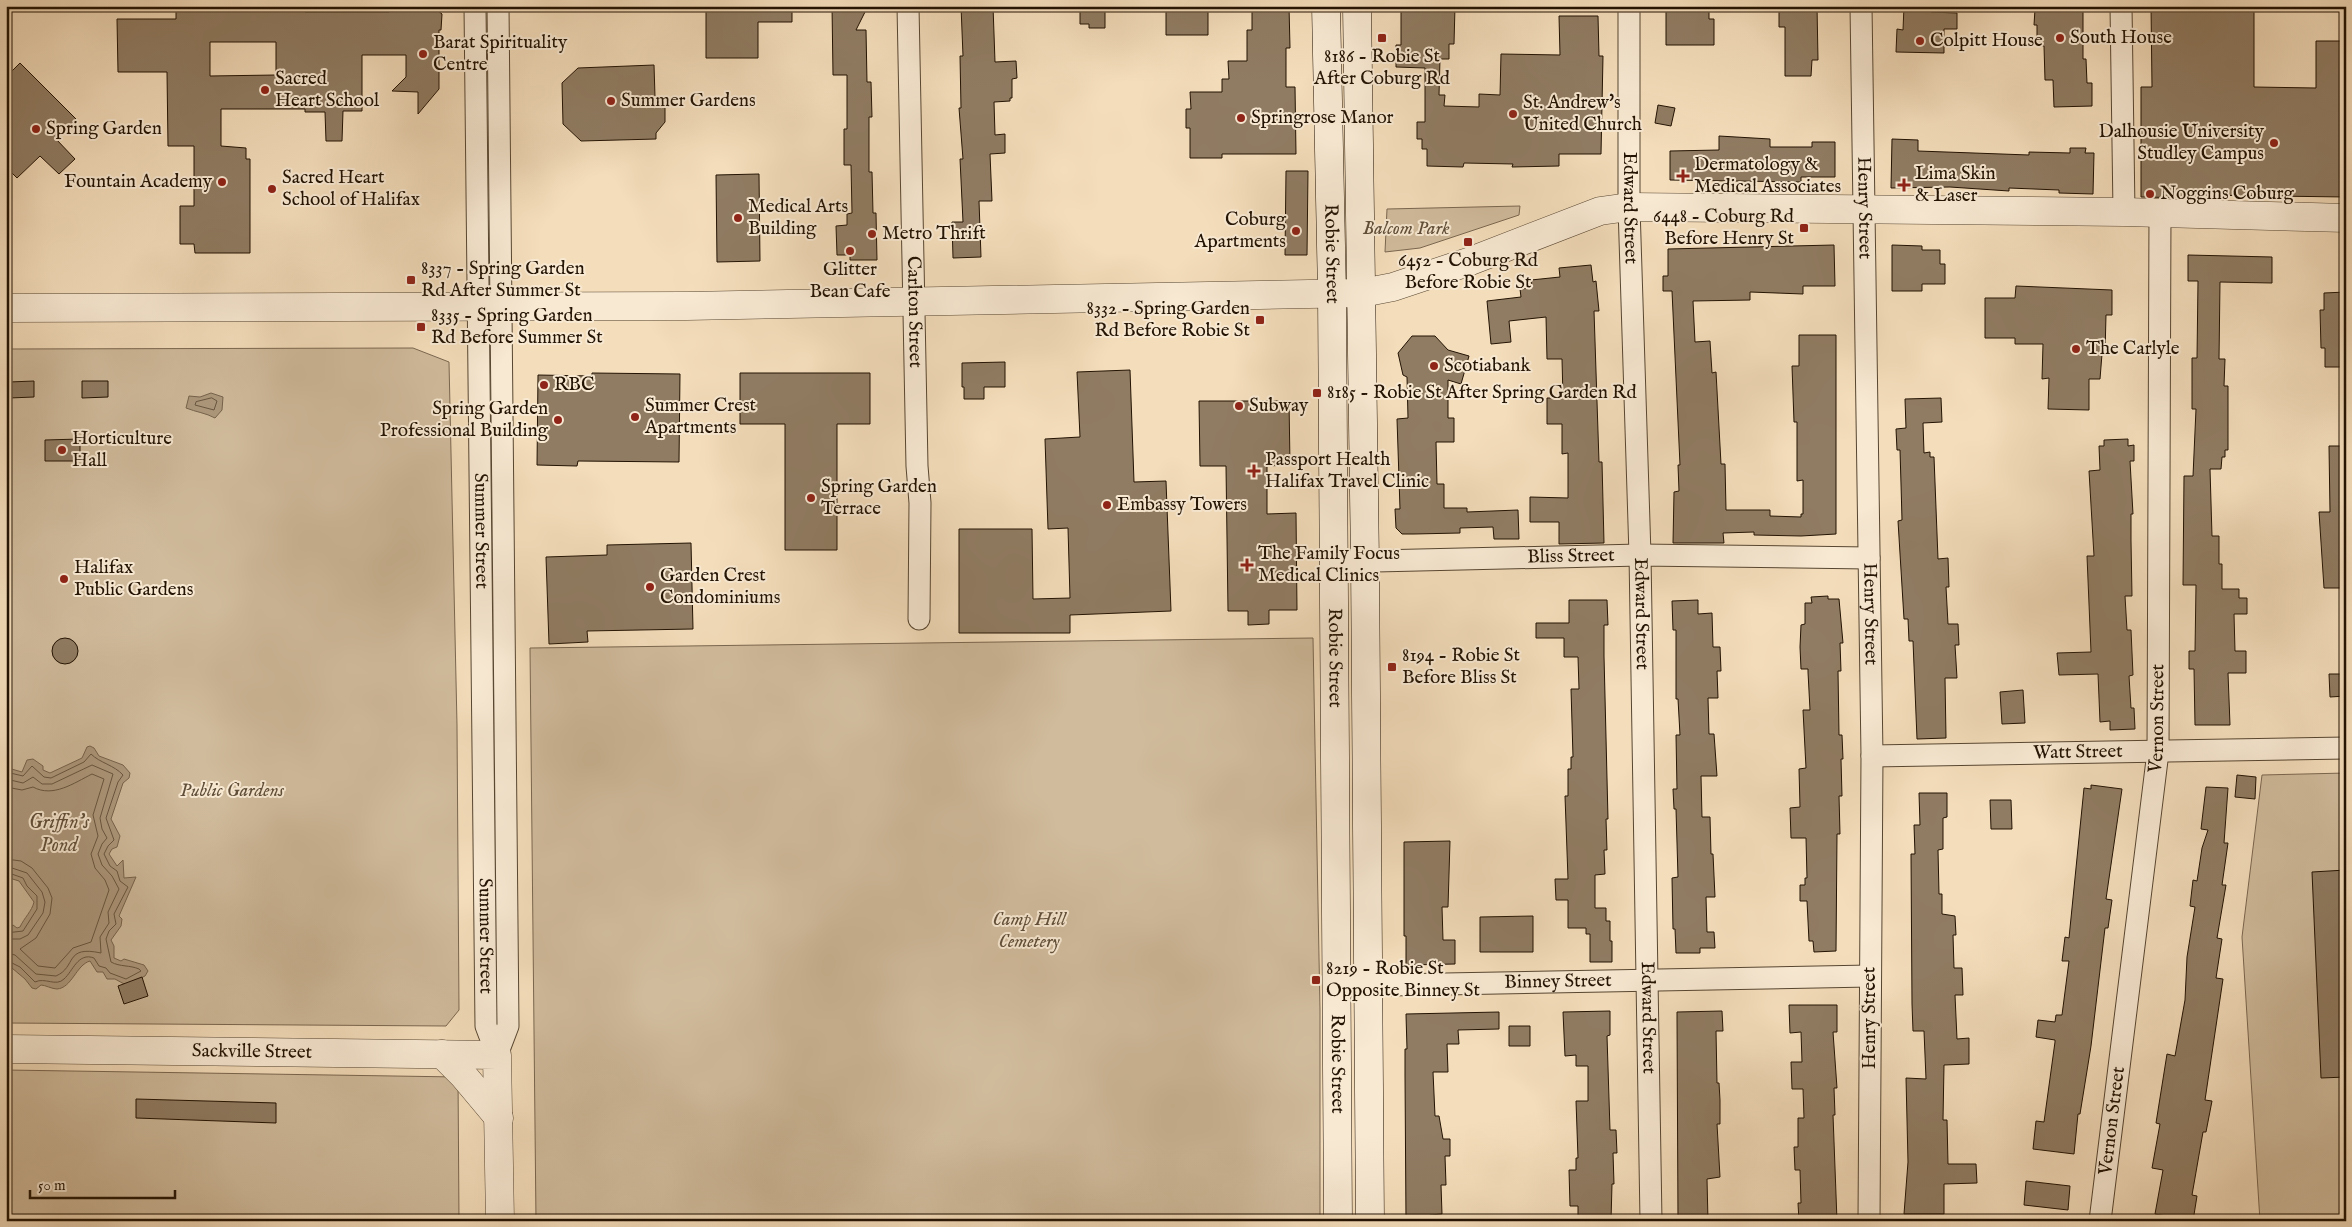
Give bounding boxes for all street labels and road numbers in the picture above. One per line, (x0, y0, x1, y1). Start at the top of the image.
street label: Edward Street (1617, 152, 1643, 265)
street label: Henry Street (1851, 156, 1877, 260)
street label: Robie Street (1318, 204, 1344, 304)
street label: Carlton Street (901, 256, 927, 369)
street label: Summer Street (468, 473, 493, 590)
street label: Bliss Street (1527, 544, 1616, 570)
street label: Edward Street (1628, 557, 1654, 671)
street label: Henry Street (1857, 562, 1883, 666)
street label: Robie Street (1322, 608, 1347, 708)
street label: Vernon Street (2143, 664, 2170, 775)
street label: Watt Street (2033, 740, 2123, 765)
street label: Summer Street (472, 878, 498, 995)
street label: Edward Street (1635, 961, 1661, 1075)
street label: Henry Street (1858, 966, 1882, 1069)
street label: Binney Street (1504, 969, 1612, 995)
street label: Robie Street (1325, 1014, 1349, 1114)
street label: Sackville Street (192, 1039, 313, 1065)
street label: Vernon Street (2094, 1065, 2131, 1177)

